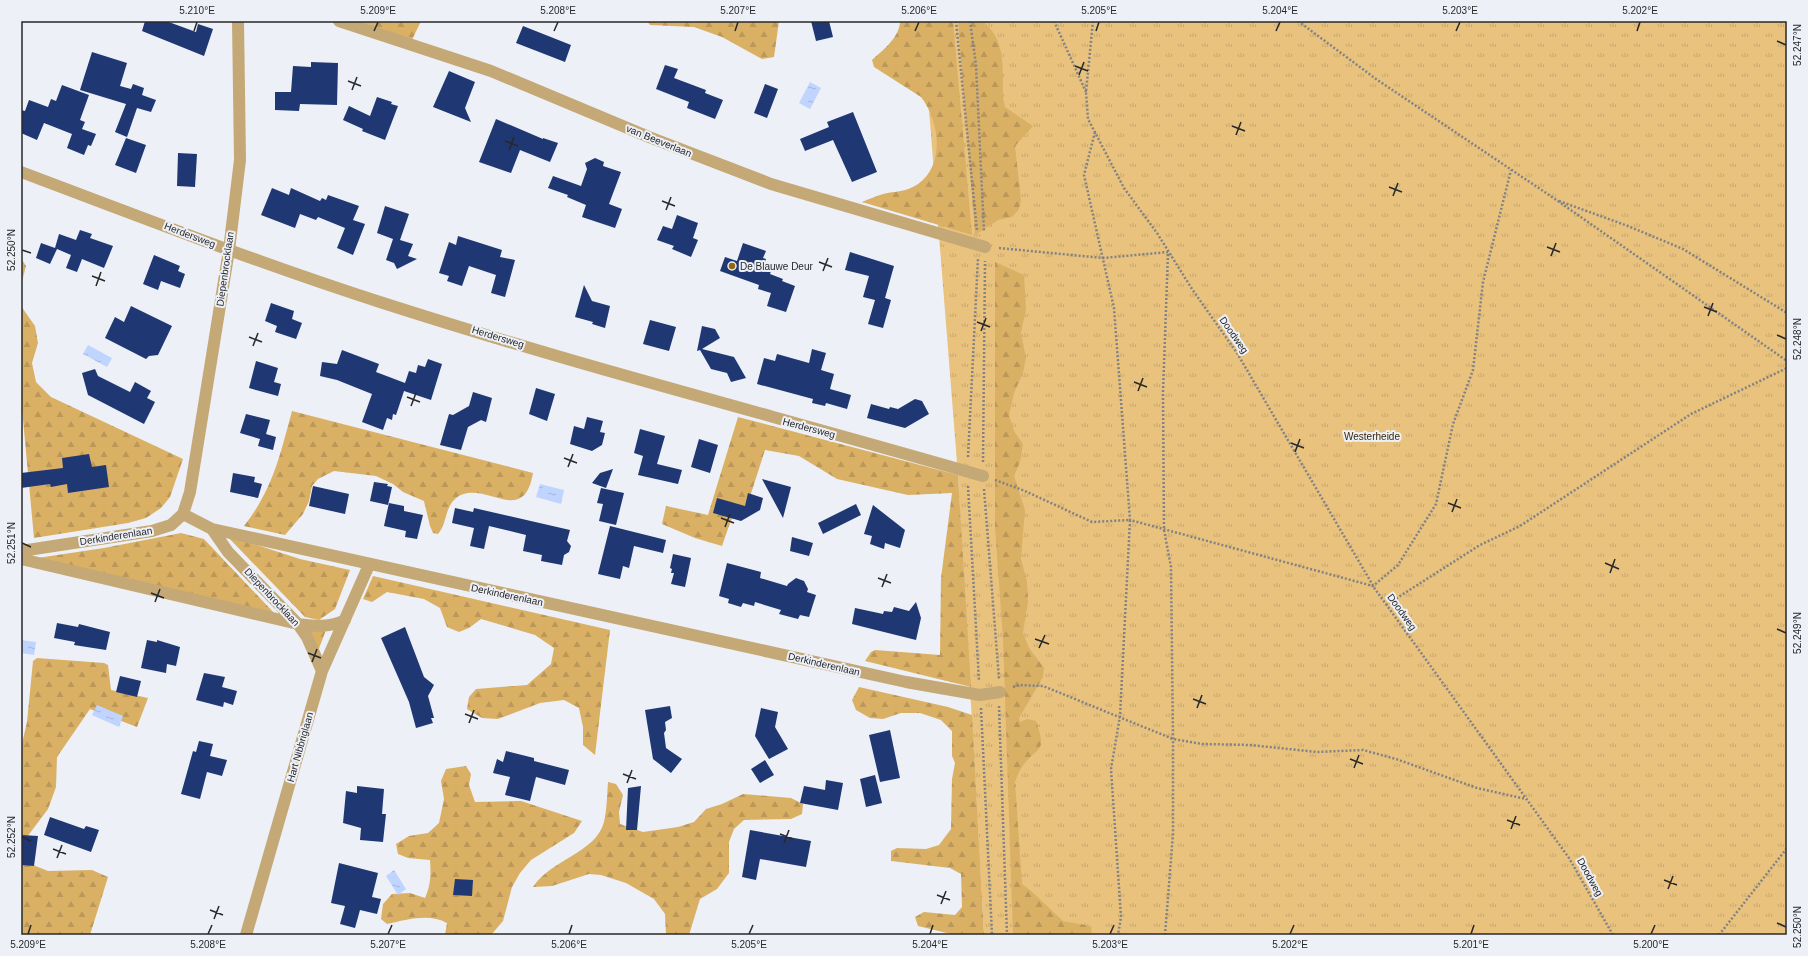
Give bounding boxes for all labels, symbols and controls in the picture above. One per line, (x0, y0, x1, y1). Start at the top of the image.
text: 5.210°E (179, 5, 215, 16)
text: 5.209°E (360, 5, 396, 16)
text: 5.208°E (540, 5, 576, 16)
text: 5.207°E (720, 5, 756, 16)
text: 5.206°E (901, 5, 937, 16)
text: 5.205°E (1081, 5, 1117, 16)
text: 5.204°E (1262, 5, 1298, 16)
text: 5.203°E (1442, 5, 1478, 16)
text: 5.202°E (1622, 5, 1658, 16)
text: 52.247°N (1792, 24, 1803, 66)
street label: van Beeverlaan (625, 123, 693, 159)
street label: Herdersweg (163, 220, 217, 250)
text: 52.250°N (6, 229, 17, 271)
street label: Diepenbrocklaan (214, 231, 236, 307)
marker: De Blauwe Deur (727, 261, 737, 271)
place label: De Blauwe Deur (740, 261, 813, 272)
street label: Doodweg (1217, 315, 1251, 355)
text: 52.248°N (1792, 318, 1803, 360)
street label: Herdersweg (471, 324, 525, 350)
street label: Herdersweg (782, 416, 836, 440)
park label: Westerheide (1344, 431, 1400, 442)
text: 52.251°N (6, 522, 17, 564)
street label: Derkinderenlaan (79, 525, 153, 547)
street label: Diepenbrocklaan (242, 566, 302, 628)
street label: Derkinderenlaan (470, 582, 544, 608)
street label: Doodweg (1385, 592, 1419, 632)
text: 52.249°N (1792, 612, 1803, 654)
street label: Derkinderenlaan (787, 650, 861, 678)
street label: Hart Nibbriglaan (285, 711, 315, 783)
text: 52.252°N (6, 816, 17, 858)
street label: Doodweg (1575, 856, 1605, 898)
text: 52.250°N (1792, 906, 1803, 948)
text: 5.209°E (10, 939, 46, 950)
text: 5.208°E (190, 939, 226, 950)
text: 5.207°E (370, 939, 406, 950)
text: 5.206°E (551, 939, 587, 950)
text: 5.205°E (731, 939, 767, 950)
text: 5.204°E (912, 939, 948, 950)
text: 5.203°E (1092, 939, 1128, 950)
text: 5.202°E (1272, 939, 1308, 950)
text: 5.201°E (1453, 939, 1489, 950)
text: 5.200°E (1633, 939, 1669, 950)

